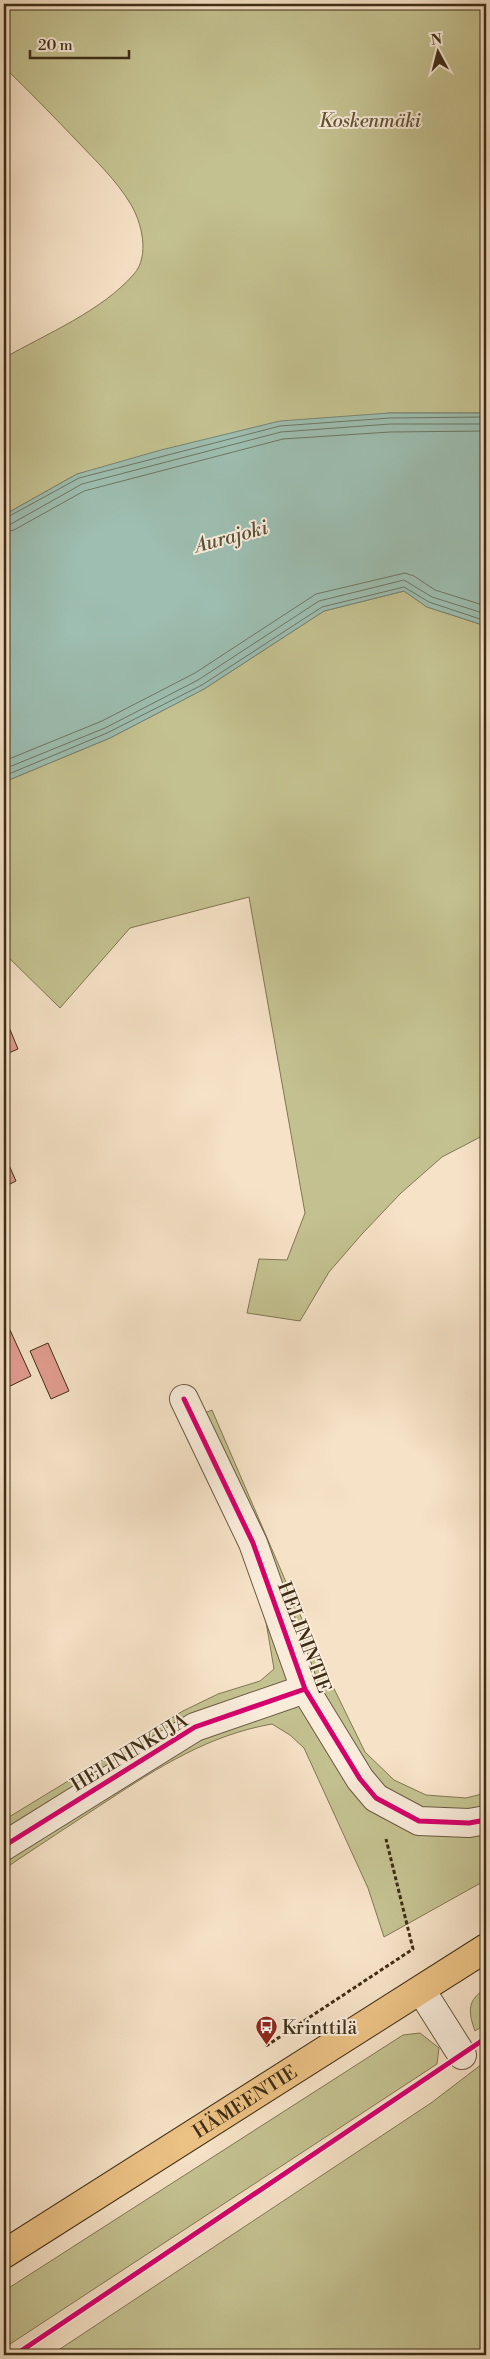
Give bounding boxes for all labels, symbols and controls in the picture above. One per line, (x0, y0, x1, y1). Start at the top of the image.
scale bar (30, 28, 129, 60)
north arrow (412, 28, 462, 78)
text: N (430, 30, 443, 50)
text: 20 m (38, 36, 73, 55)
park label: Koskenmäki (319, 109, 421, 133)
water label: Aurajoki (190, 516, 271, 560)
street label: HELININTIE (272, 1578, 336, 1696)
street label: HELININKUJA (67, 1708, 193, 1797)
bus stop icon: Krinttilä (254, 2015, 278, 2046)
place label: Krinttilä (282, 2016, 357, 2040)
street label: HÄMEENTIE (188, 2060, 302, 2144)

